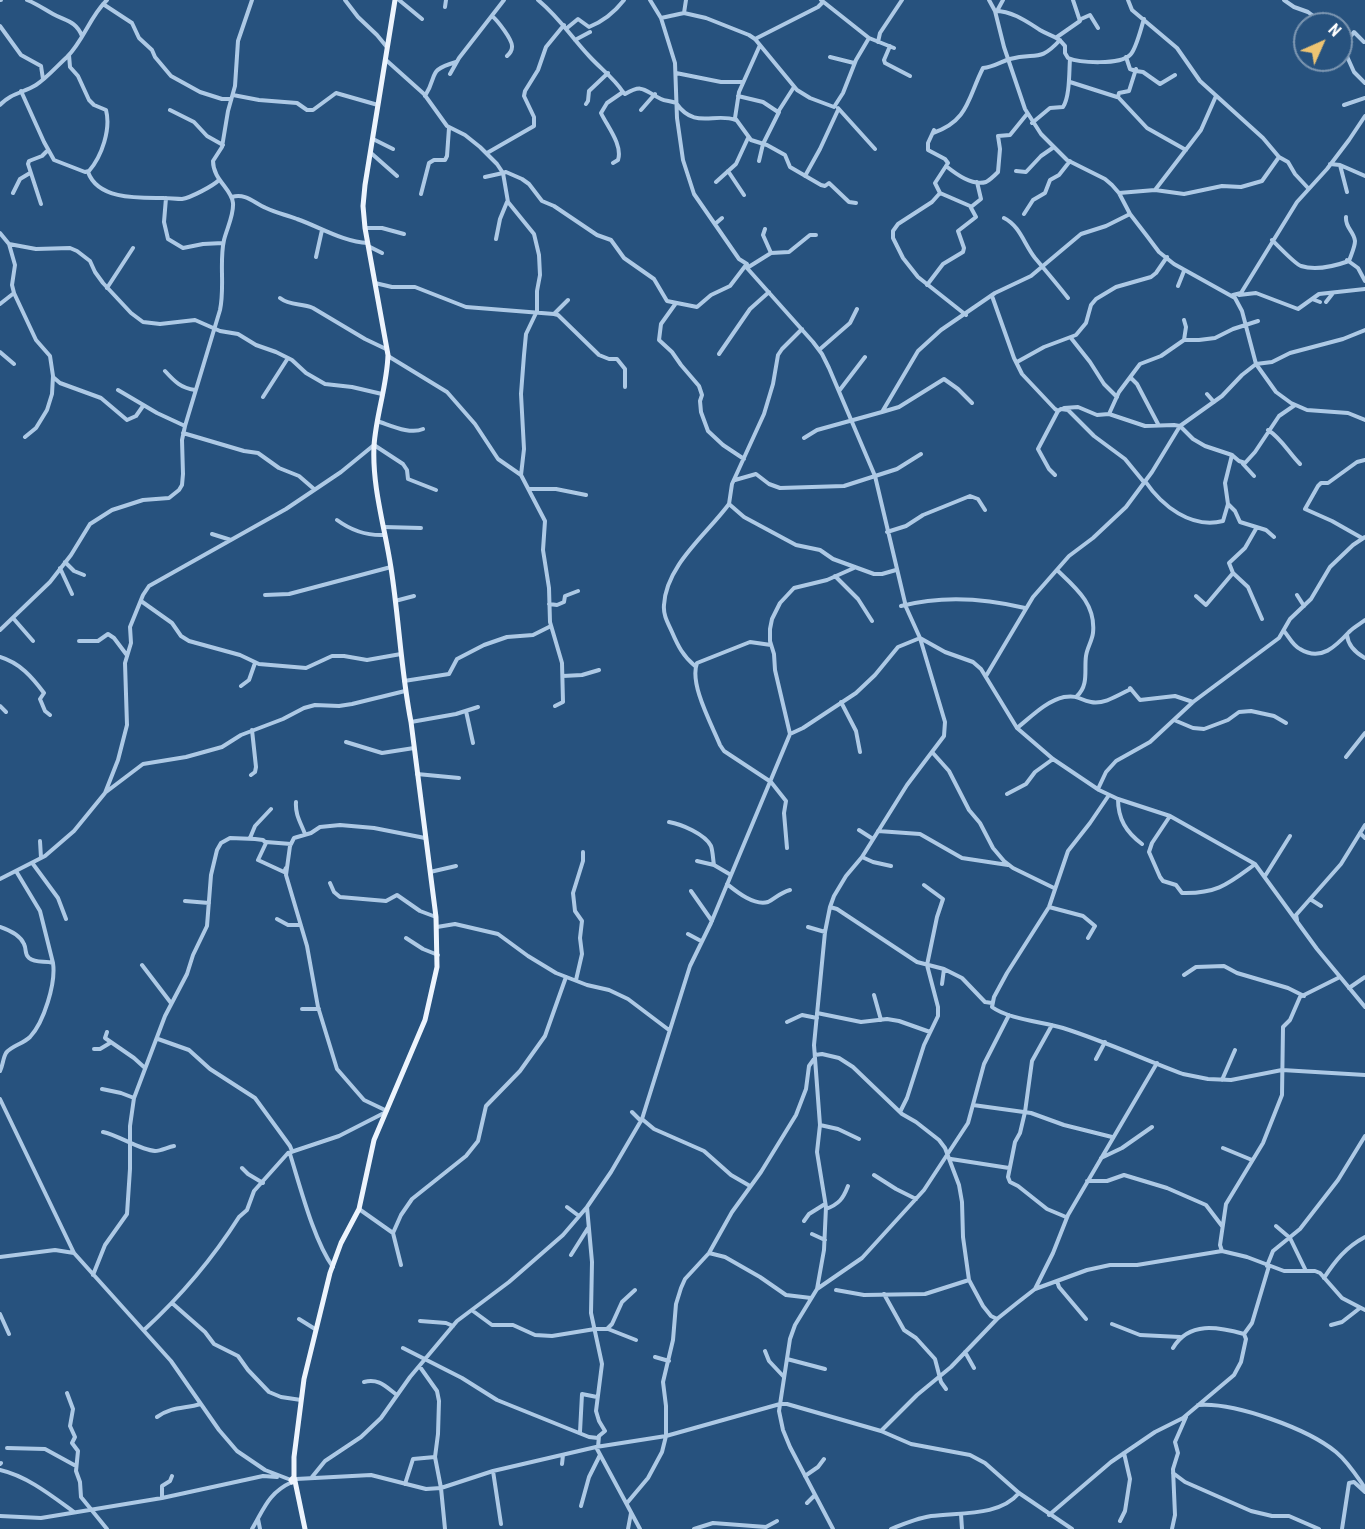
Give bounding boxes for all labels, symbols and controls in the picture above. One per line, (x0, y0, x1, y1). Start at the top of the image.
north arrow (1293, 12, 1353, 72)
text: N (1324, 20, 1345, 41)

